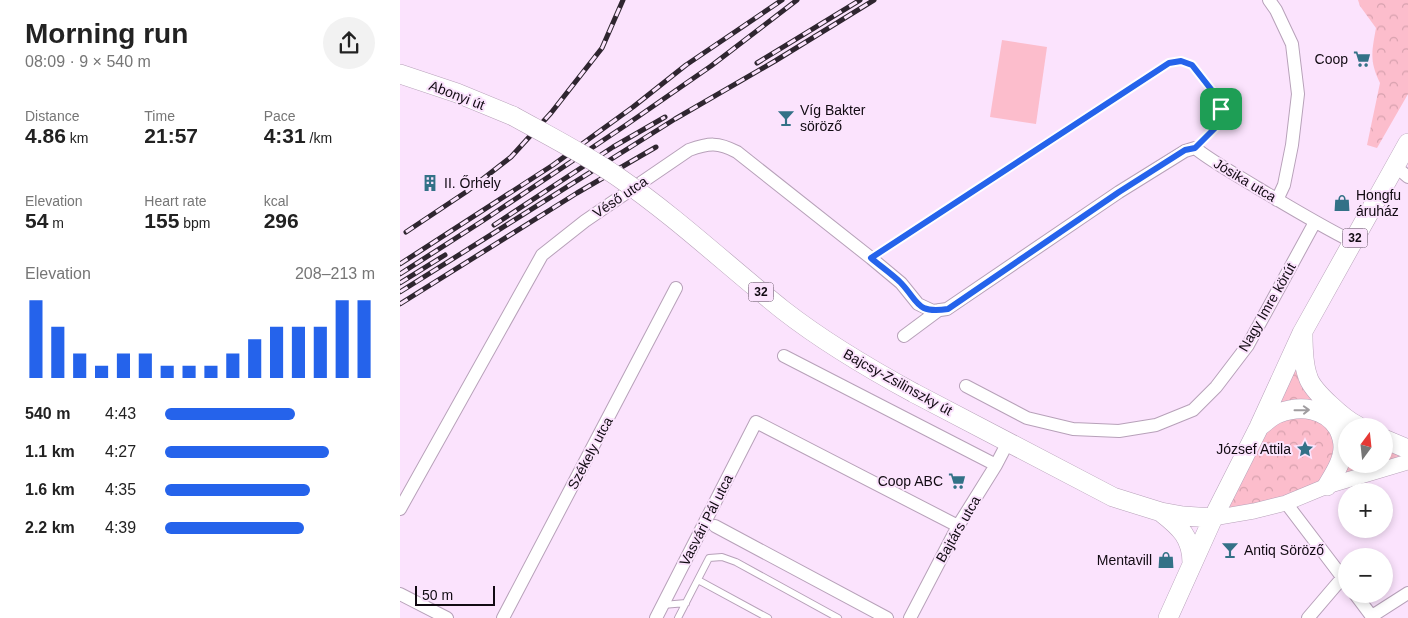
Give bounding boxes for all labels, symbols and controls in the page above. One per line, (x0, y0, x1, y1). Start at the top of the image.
button: share (323, 17, 375, 69)
text: Morning run (25, 18, 188, 49)
supermarket icon: Coop (1352, 49, 1372, 69)
place label: Coop (1315, 51, 1348, 67)
text: 08:09 · 9 × 540 m (25, 53, 151, 70)
street label: Abonyi út (427, 77, 487, 113)
pin (1200, 88, 1242, 130)
icon: arrive (1207, 95, 1235, 123)
place label: Víg Bakter söröző (800, 102, 866, 134)
text: Distance (25, 108, 79, 124)
text: Time (144, 108, 175, 124)
text: Pace (264, 108, 296, 124)
bar icon: Víg Bakter söröző (776, 108, 796, 128)
text: 4.86 (25, 124, 66, 147)
text: 21:57 (144, 124, 198, 147)
text: 4:31 (264, 124, 306, 147)
text: km (66, 130, 88, 146)
text: /km (306, 130, 332, 146)
street label: Jósika utca (1211, 155, 1279, 205)
building icon: II. Őrhely (420, 173, 440, 193)
street label: Véső utca (590, 173, 650, 221)
place label: II. Őrhely (444, 175, 501, 191)
place label: Hongfu áruház (1356, 187, 1401, 219)
text: Elevation (25, 193, 83, 209)
text: Heart rate (144, 193, 207, 209)
text: kcal (264, 193, 289, 209)
shop icon: Hongfu áruház (1332, 193, 1352, 213)
text: 54 (25, 209, 48, 232)
text: 155 (144, 209, 179, 232)
text: 296 (264, 209, 299, 232)
text: m (48, 215, 64, 231)
text: bpm (179, 215, 211, 231)
road number: 32 (1342, 228, 1368, 248)
street label: Nagy Imre körút (1235, 260, 1299, 354)
text: Elevation (25, 265, 91, 282)
text: 208–213 m (295, 265, 375, 282)
road number: 32 (748, 282, 774, 302)
street label: Bajcsy-Zsilinszky út (841, 345, 955, 419)
text: 540 m (25, 405, 70, 422)
text: 4:43 (105, 405, 136, 422)
one-way arrow (1294, 405, 1310, 414)
street label: Székely utca (564, 414, 616, 492)
north arrow (1338, 418, 1392, 472)
map controls (1338, 418, 1393, 603)
place icon: József Attila (1295, 439, 1315, 459)
place label: József Attila (1216, 441, 1291, 457)
text: 1.1 km (25, 443, 75, 460)
text: 4:27 (105, 443, 136, 460)
supermarket icon: Coop ABC (947, 471, 967, 491)
street label: Vasvári Pál utca (676, 472, 736, 568)
place label: Coop ABC (878, 473, 943, 489)
text: 1.6 km (25, 481, 75, 498)
text: 4:35 (105, 481, 136, 498)
button: + (1338, 483, 1393, 538)
street label: Bajtárs utca (933, 493, 984, 565)
text: 2.2 km (25, 519, 75, 536)
text: 4:39 (105, 519, 136, 536)
bar icon: Antiq Söröző (1220, 540, 1240, 560)
place label: Antiq Söröző (1244, 542, 1324, 558)
button: − (1338, 548, 1393, 603)
shop icon: Mentavill (1156, 550, 1176, 570)
place label: Mentavill (1097, 552, 1152, 568)
scale bar (415, 583, 495, 606)
text: 50 m (422, 587, 453, 603)

